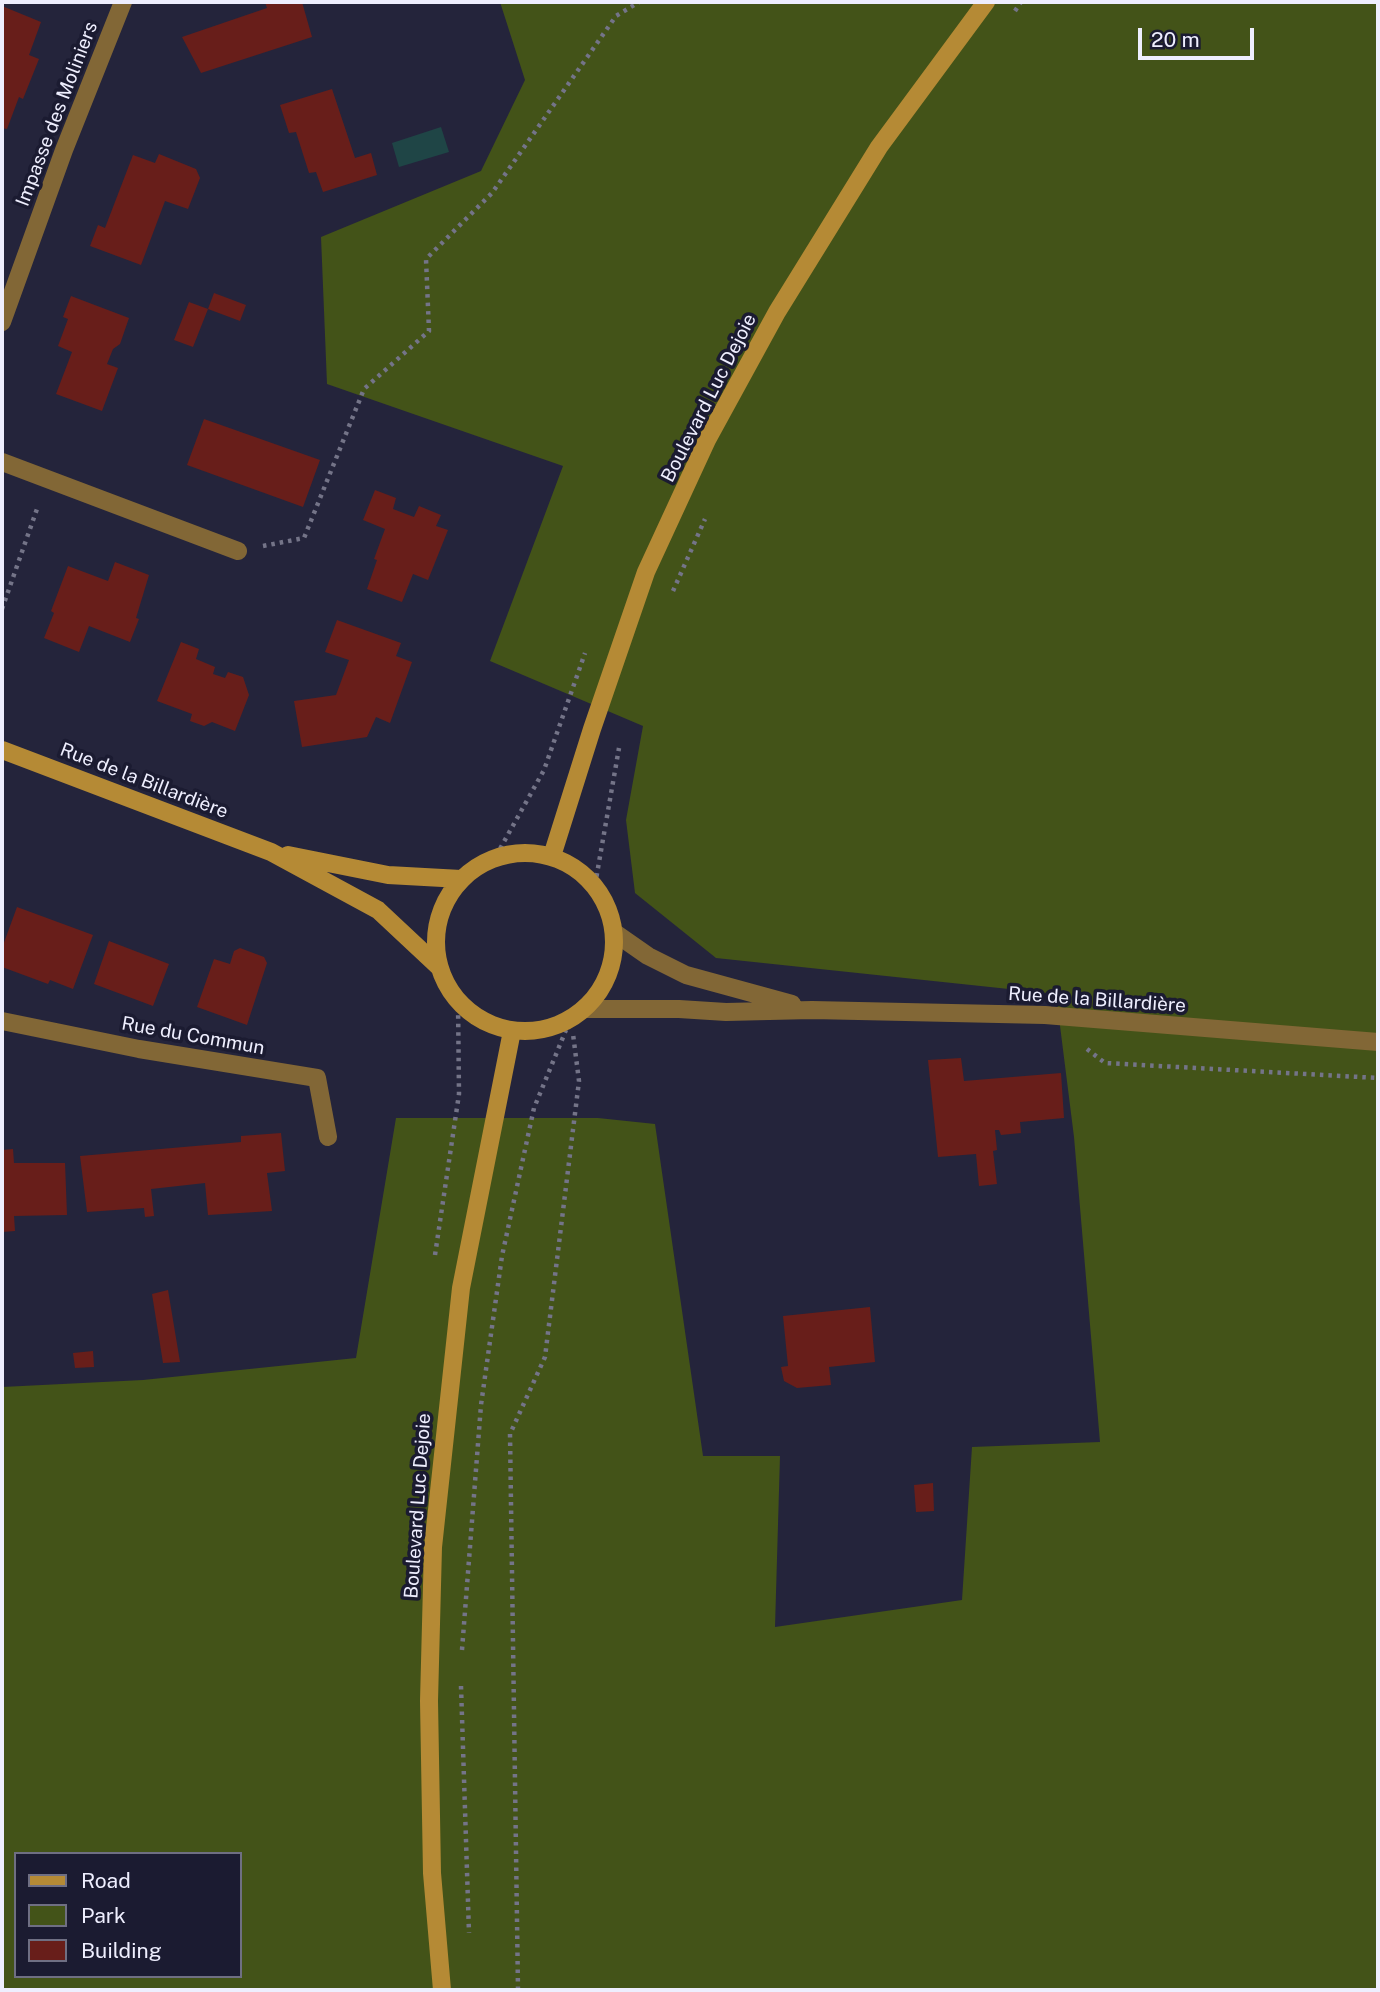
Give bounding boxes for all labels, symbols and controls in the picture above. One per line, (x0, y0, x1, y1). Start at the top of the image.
scale bar (1142, 14, 1258, 58)
street label: Impasse des Moliniers (11, 19, 103, 209)
text: 20 m (1151, 27, 1200, 52)
street label: Boulevard Luc Dejoie (657, 310, 761, 486)
street label: Rue de la Billardière (57, 738, 231, 824)
street label: Rue de la Billardière (1007, 982, 1187, 1018)
street label: Rue du Commun (120, 1012, 266, 1060)
street label: Boulevard Luc Dejoie (400, 1413, 436, 1599)
legend (14, 1852, 242, 1978)
text: Road (81, 1868, 131, 1893)
text: Park (81, 1903, 126, 1928)
text: Building (81, 1938, 162, 1963)

